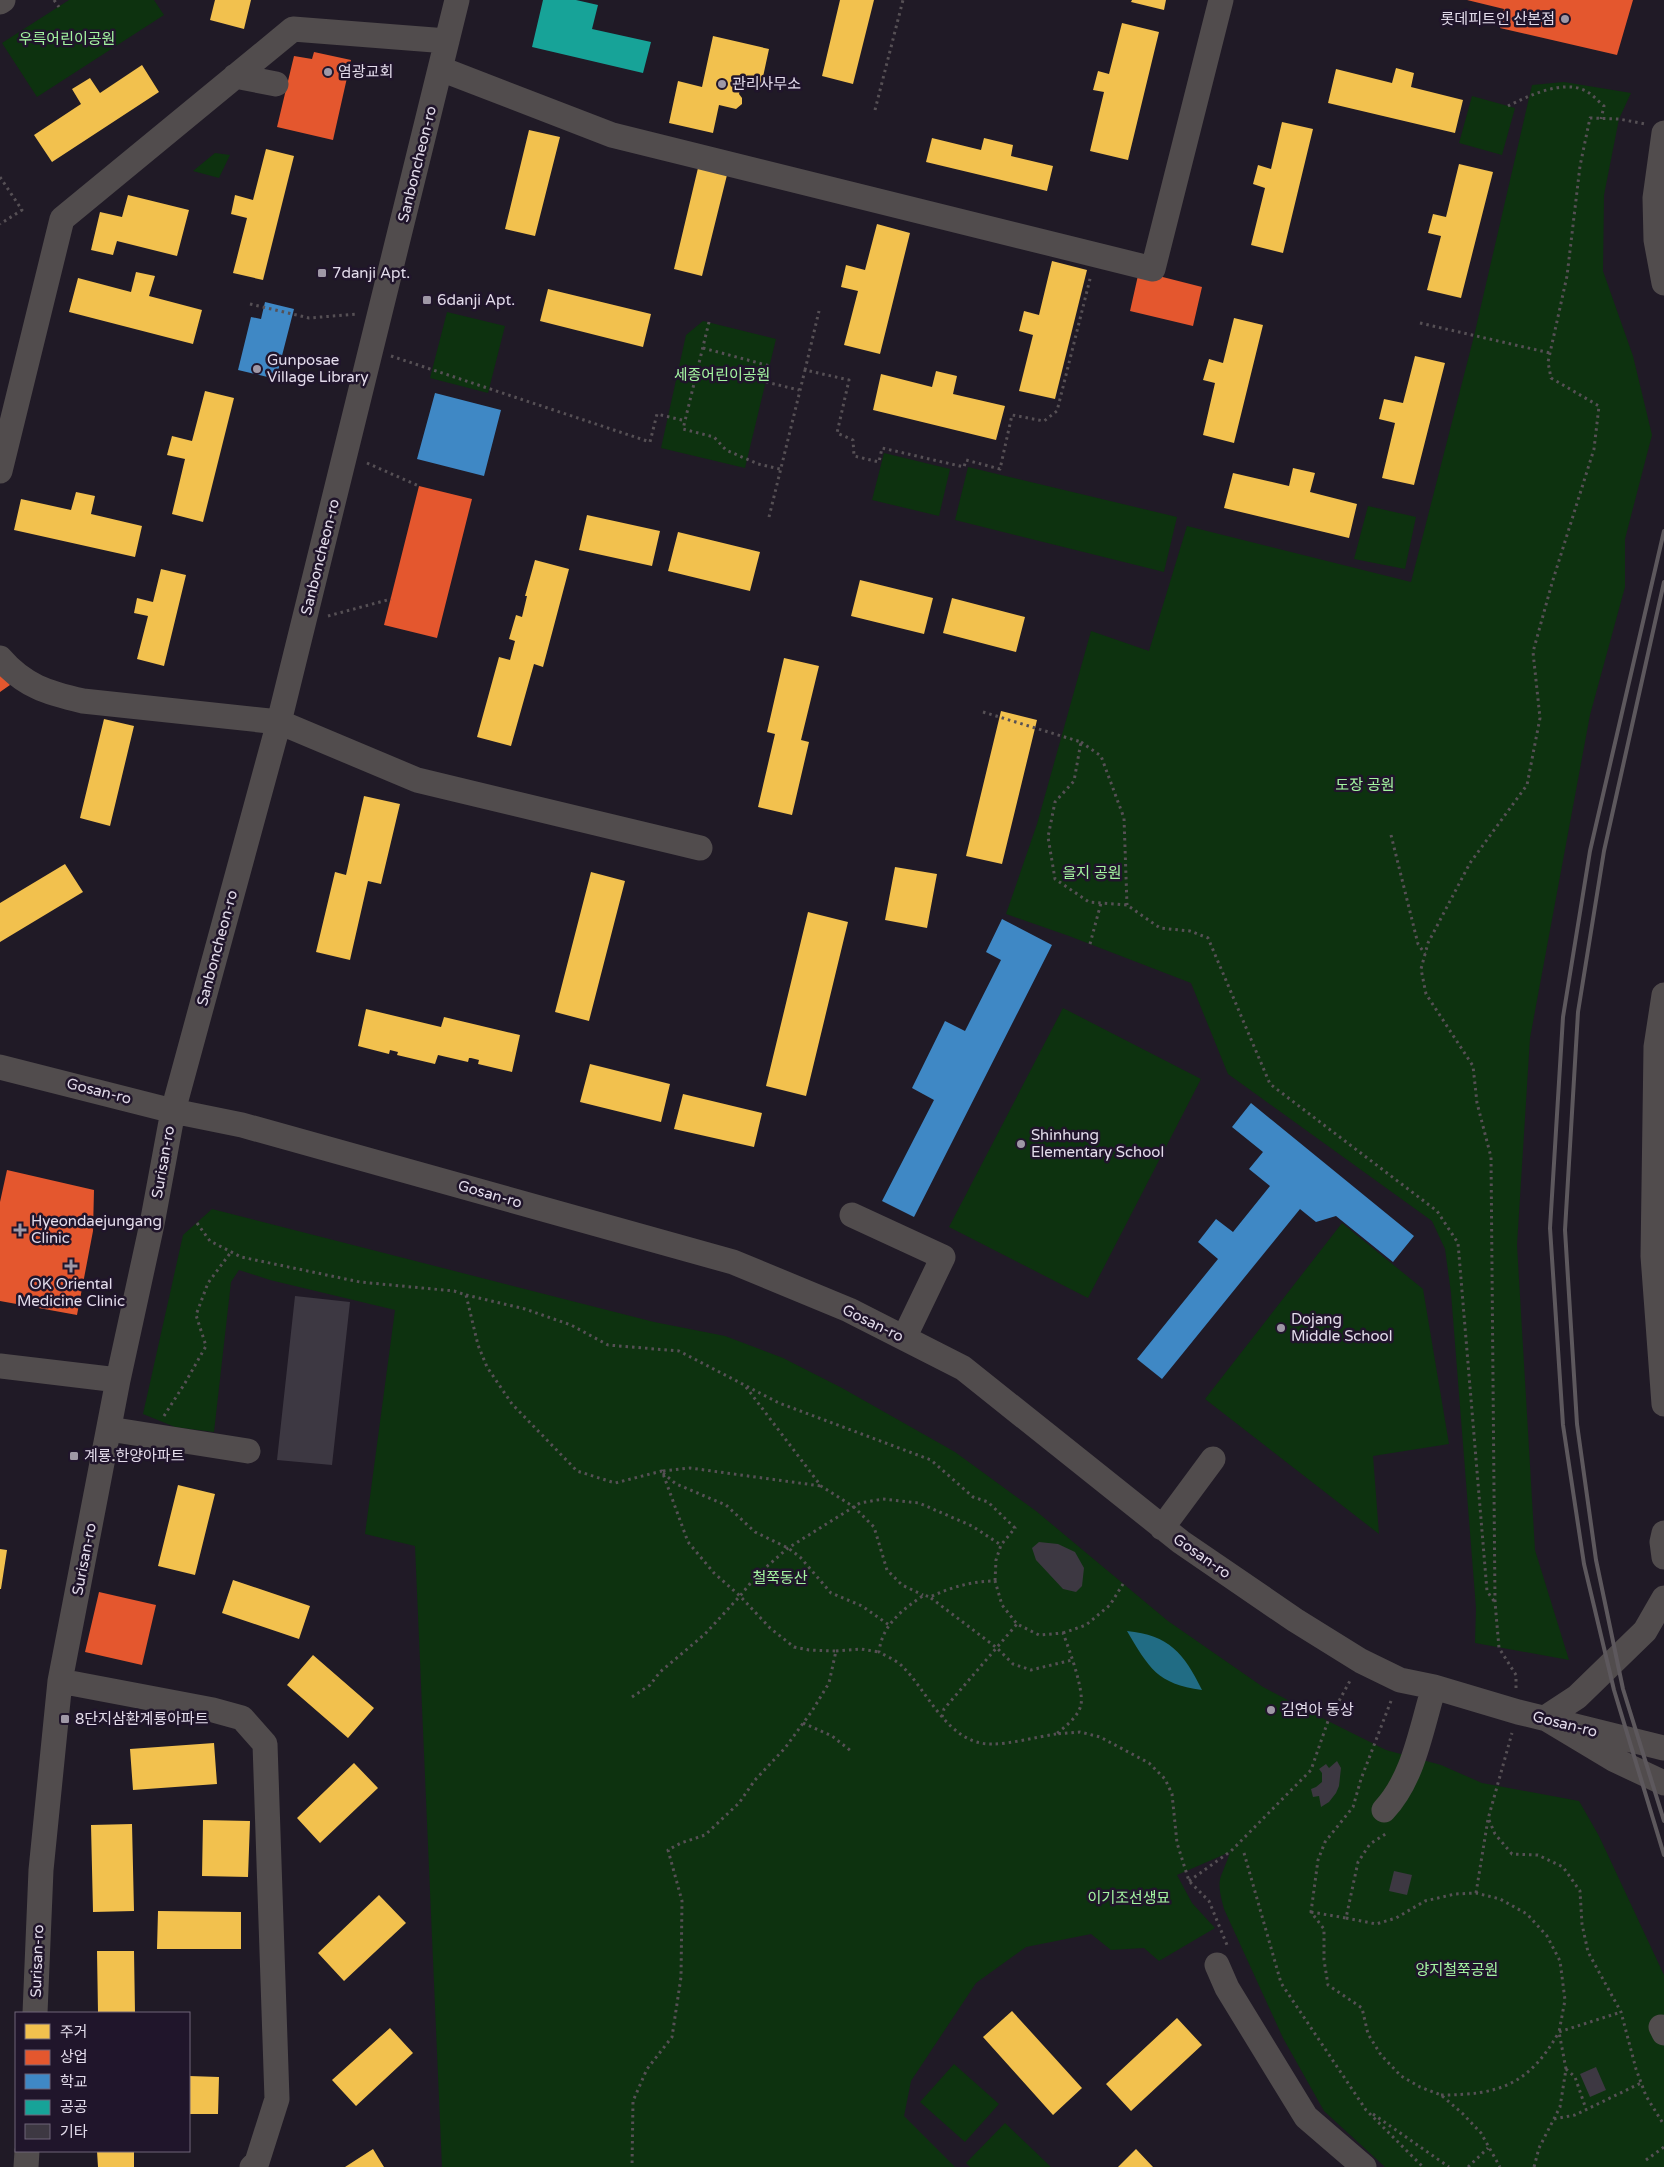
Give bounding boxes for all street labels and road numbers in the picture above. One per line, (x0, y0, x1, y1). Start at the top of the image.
street label: Sanboncheon-ro (394, 104, 440, 224)
street label: Sanboncheon-ro (297, 497, 343, 617)
street label: Sanboncheon-ro (193, 888, 241, 1008)
street label: Gosan-ro (65, 1074, 133, 1108)
street label: Surisan-ro (148, 1124, 178, 1200)
street label: Gosan-ro (456, 1176, 524, 1212)
street label: Gosan-ro (839, 1300, 907, 1346)
street label: Surisan-ro (68, 1521, 100, 1597)
street label: Gosan-ro (1170, 1530, 1234, 1582)
street label: Gosan-ro (1531, 1707, 1599, 1741)
street label: Surisan-ro (27, 1924, 47, 1998)

